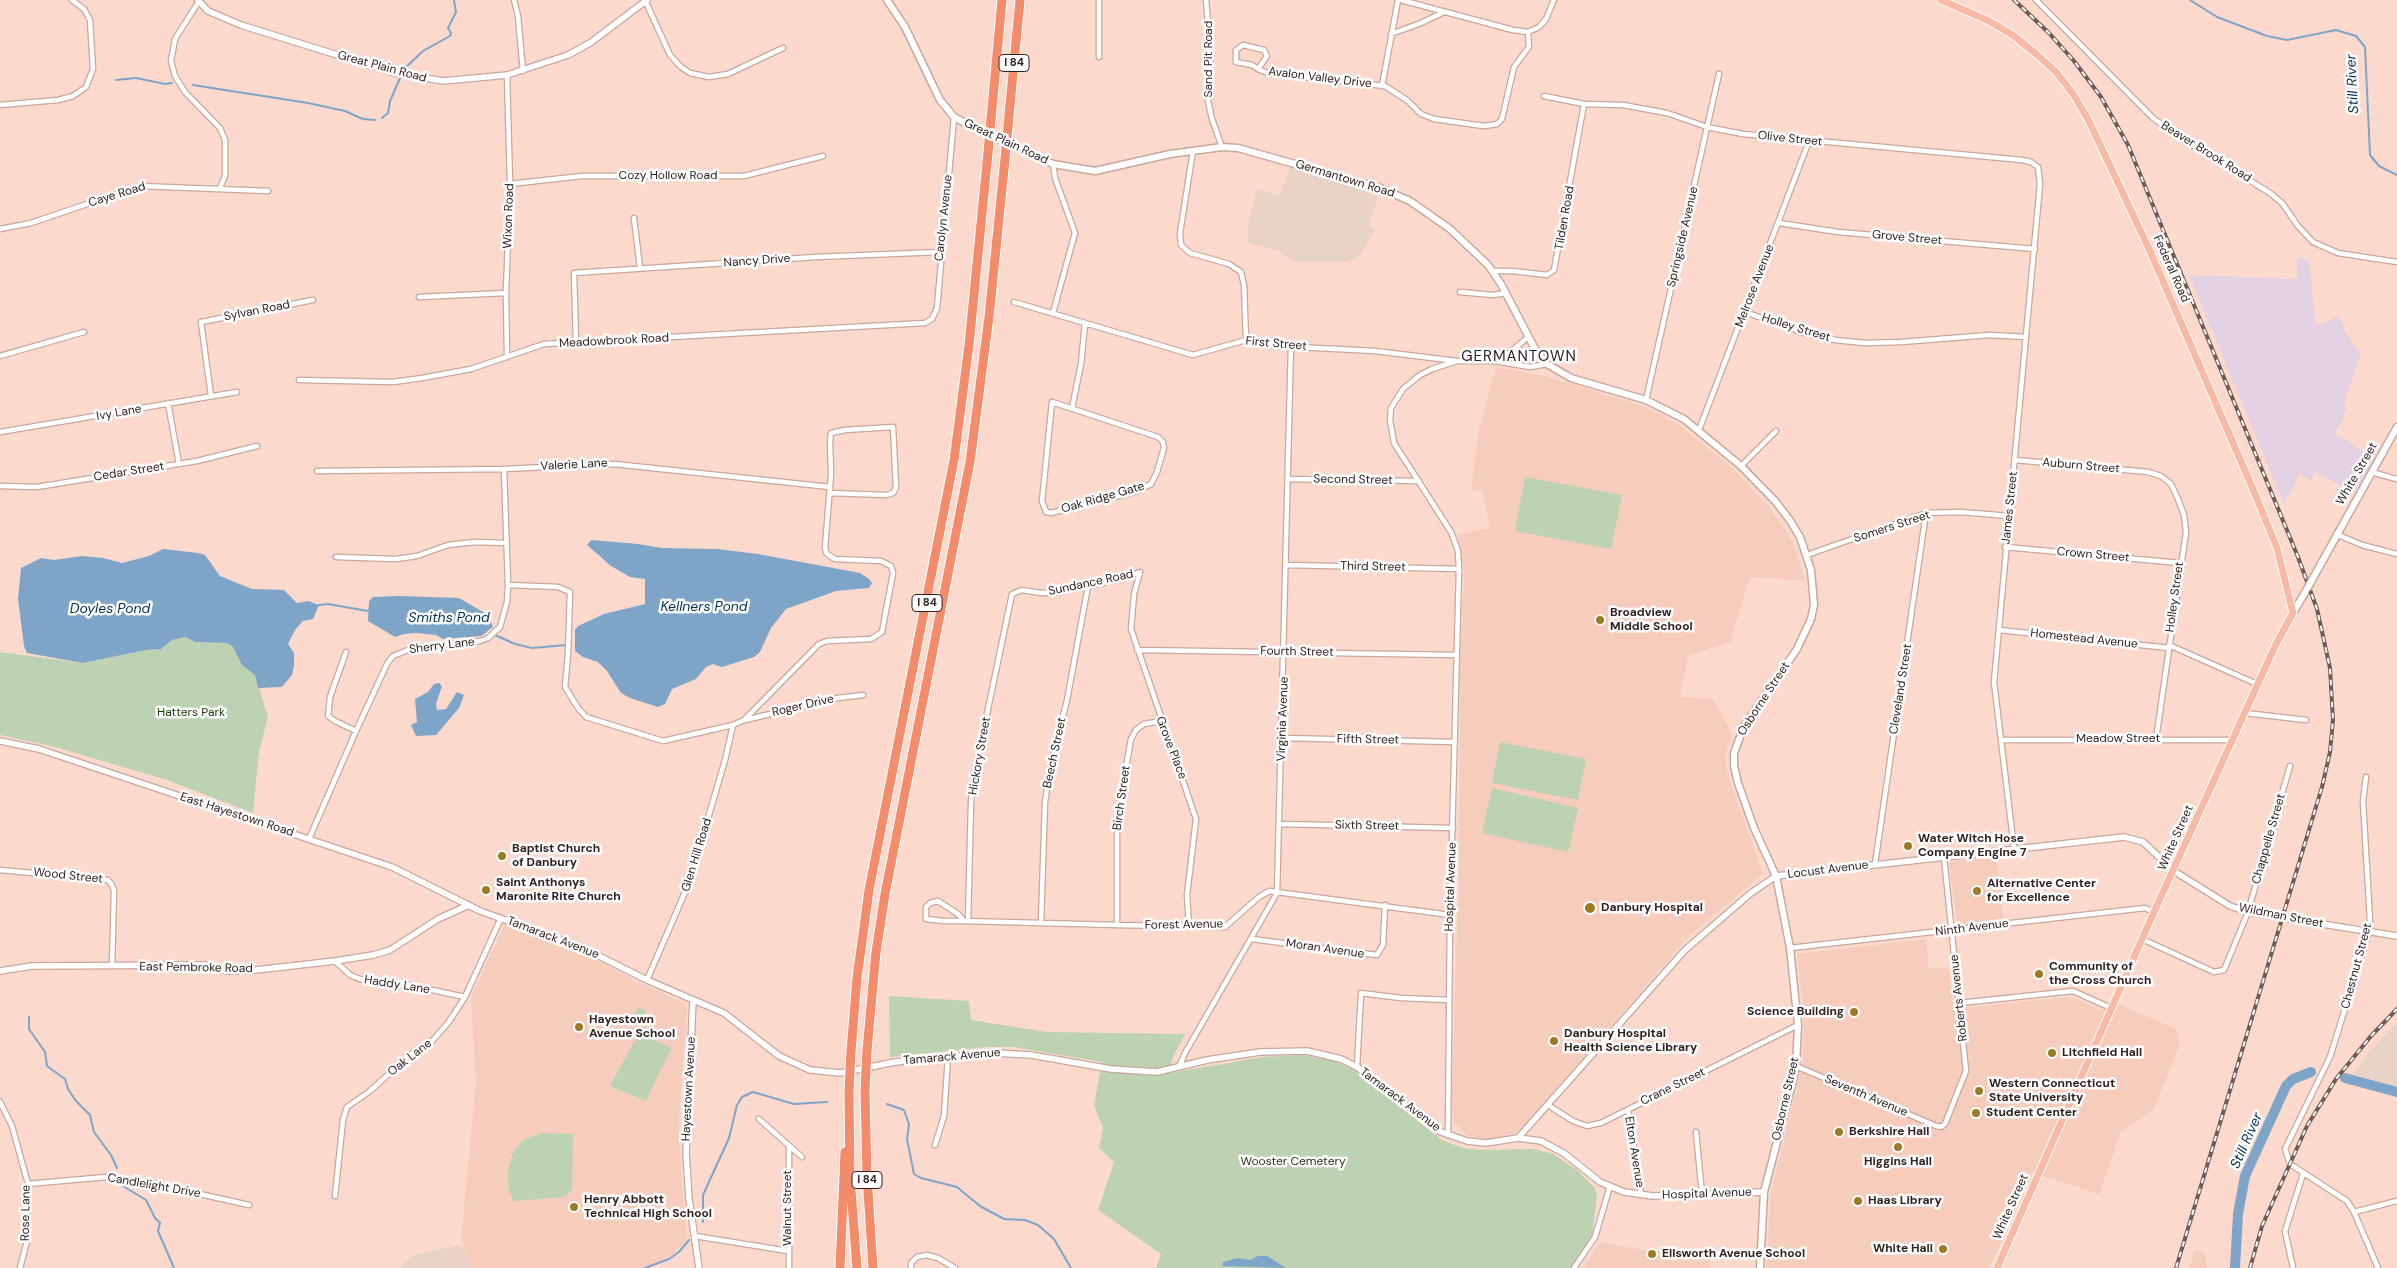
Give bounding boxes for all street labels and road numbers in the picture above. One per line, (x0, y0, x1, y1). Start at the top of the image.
street label: Sand Pit Road (1202, 21, 1216, 97)
street label: Great Plain Road (336, 48, 428, 86)
road number: I 84 (999, 54, 1029, 72)
street label: Avalon Valley Drive (1268, 65, 1372, 91)
street label: Great Plain Road (962, 116, 1050, 168)
street label: Beaver Brook Road (2158, 118, 2254, 186)
street label: Olive Street (1757, 128, 1823, 150)
street label: Germantown Road (1294, 157, 1396, 201)
street label: Cozy Hollow Road (619, 169, 717, 183)
street label: Carolyn Avenue (932, 174, 956, 262)
street label: Caye Road (87, 179, 147, 211)
street label: Wixon Road (501, 183, 517, 249)
street label: Tilden Road (1552, 185, 1578, 251)
street label: Springside Avenue (1664, 185, 1702, 289)
street label: Grove Street (1871, 228, 1943, 248)
street label: Federal Road (2150, 233, 2192, 305)
street label: Melrose Avenue (1733, 242, 1777, 330)
street label: Nancy Drive (723, 251, 791, 271)
street label: Sylvan Road (223, 298, 291, 324)
street label: Holley Street (1760, 311, 1832, 345)
street label: Meadowbrook Road (559, 331, 669, 351)
street label: First Street (1245, 334, 1307, 354)
street label: Ivy Lane (95, 402, 143, 424)
street label: White Street (2333, 440, 2381, 508)
street label: Auburn Street (2042, 455, 2120, 477)
street label: Valerie Lane (540, 456, 608, 474)
street label: Cedar Street (93, 459, 165, 485)
street label: James Street (1999, 471, 2021, 545)
street label: Second Street (1313, 472, 1393, 488)
street label: Oak Ridge Gate (1060, 479, 1146, 517)
street label: Somers Street (1852, 508, 1932, 546)
street label: Crown Street (2056, 545, 2130, 565)
street label: Third Street (1340, 559, 1406, 575)
street label: Holley Street (2163, 561, 2187, 633)
street label: Sundance Road (1047, 567, 1135, 599)
road number: I 84 (912, 594, 942, 612)
street label: Homestead Avenue (2030, 626, 2138, 652)
street label: Sherry Lane (408, 635, 476, 657)
street label: Cleveland Street (1887, 643, 1915, 735)
street label: Fourth Street (1260, 644, 1334, 660)
street label: Osborne Street (1735, 659, 1793, 739)
street label: Virginia Avenue (1274, 676, 1292, 762)
street label: Roger Drive (771, 692, 835, 720)
street label: Grove Place (1152, 715, 1190, 781)
street label: Hickory Street (966, 716, 994, 796)
street label: Beech Street (1040, 716, 1070, 790)
street label: Fifth Street (1337, 732, 1399, 748)
street label: Meadow Street (2076, 732, 2160, 746)
street label: Birch Street (1110, 765, 1134, 831)
street label: East Hayestown Road (178, 790, 296, 840)
street label: Chappelle Street (2249, 792, 2289, 886)
street label: White Street (2155, 803, 2197, 873)
street label: Glen Hill Road (679, 816, 715, 894)
street label: Sixth Street (1335, 818, 1399, 834)
street label: Hospital Avenue (1442, 842, 1460, 932)
street label: Locust Avenue (1787, 858, 1869, 882)
street label: Wood Street (32, 865, 104, 887)
street label: Wildman Street (2237, 901, 2325, 931)
street label: Tamarack Avenue (505, 914, 601, 962)
street label: Ninth Avenue (1935, 916, 2009, 940)
street label: Forest Avenue (1145, 917, 1223, 933)
street label: Chestnut Street (2339, 921, 2375, 1011)
street label: Moran Avenue (1285, 936, 1365, 962)
street label: Roberts Avenue (1947, 954, 1971, 1042)
street label: East Pembroke Road (139, 960, 253, 976)
street label: Haddy Lane (363, 973, 431, 997)
street label: Oak Lane (385, 1036, 435, 1080)
street label: Hayestown Avenue (679, 1036, 699, 1142)
street label: Tamarack Avenue (903, 1046, 1001, 1068)
street label: Osborne Street (1769, 1056, 1803, 1142)
street label: Tamarack Avenue (1357, 1065, 1443, 1135)
street label: Crane Street (1638, 1065, 1708, 1109)
street label: Seventh Avenue (1822, 1072, 1910, 1120)
street label: Elton Avenue (1621, 1115, 1647, 1189)
street label: Walnut Street (781, 1170, 795, 1246)
street label: Candlelight Drive (106, 1171, 202, 1201)
road number: I 84 (852, 1172, 882, 1188)
street label: White Street (1990, 1172, 2032, 1242)
street label: Rose Lane (18, 1185, 34, 1241)
street label: Hospital Avenue (1662, 1185, 1752, 1203)

